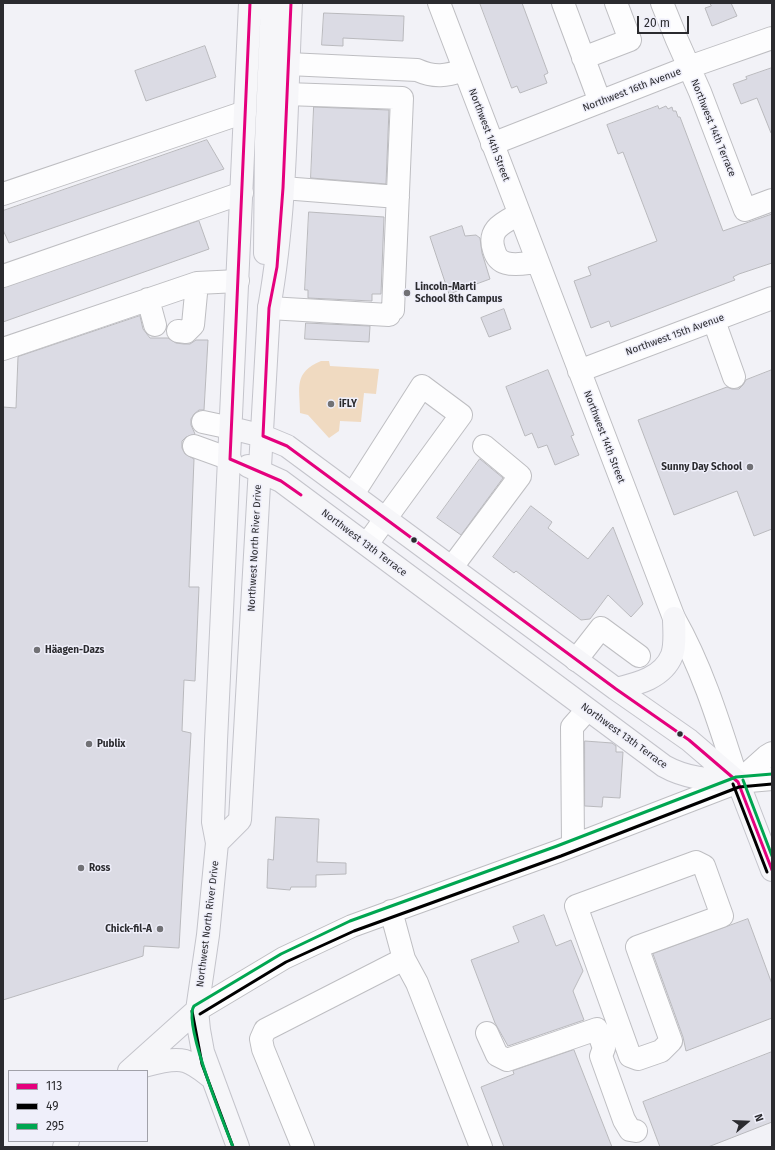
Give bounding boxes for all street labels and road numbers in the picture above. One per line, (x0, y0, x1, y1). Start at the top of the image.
street label: Northwest 16th Avenue (581, 66, 683, 114)
street label: Northwest 14th Terrace (688, 77, 738, 179)
street label: Northwest 14th Street (466, 87, 512, 183)
street label: Northwest 15th Avenue (624, 312, 726, 358)
street label: Northwest 14th Street (581, 389, 627, 485)
street label: Northwest North River Drive (246, 484, 264, 612)
street label: Northwest 13th Terrace (319, 507, 409, 579)
street label: Northwest 13th Terrace (578, 701, 670, 771)
street label: Northwest North River Drive (194, 860, 222, 988)

